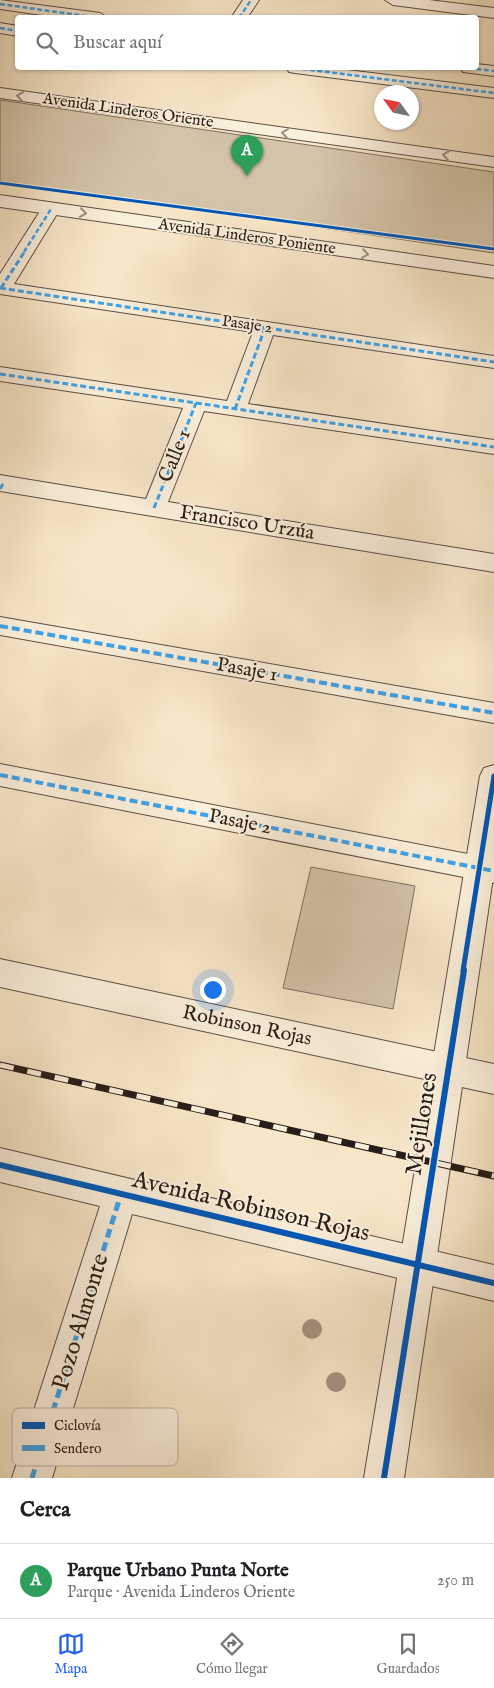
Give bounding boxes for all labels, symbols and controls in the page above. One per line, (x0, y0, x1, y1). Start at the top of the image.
search box (15, 15, 479, 70)
icon: search (33, 29, 61, 57)
text: Buscar aquí (73, 31, 162, 55)
north arrow (374, 85, 419, 130)
street label: Avenida Linderos Oriente (40, 89, 215, 133)
one-way arrow (16, 91, 24, 101)
one-way arrow (280, 128, 289, 138)
pin: A (231, 135, 263, 176)
one-way arrow (441, 150, 449, 161)
one-way arrow (79, 208, 87, 218)
street label: Avenida Linderos Poniente (156, 214, 337, 259)
one-way arrow (361, 248, 369, 258)
street label: Pasaje 2 (220, 312, 274, 338)
street label: Calle 1 (153, 426, 197, 486)
street label: Francisco Urzúa (178, 500, 316, 546)
street label: Pasaje 1 (215, 652, 279, 688)
street label: Pasaje 2 (206, 804, 274, 840)
your location (200, 977, 226, 1003)
street label: Robinson Rojas (180, 1000, 314, 1052)
street label: Mejillones (399, 1070, 445, 1178)
street label: Avenida Robinson Rojas (128, 1164, 373, 1249)
street label: Pozo Almonte (45, 1250, 117, 1394)
legend (12, 1408, 178, 1466)
text: Ciclovía (54, 1417, 102, 1435)
text: Sendero (54, 1440, 102, 1458)
text: Cerca (20, 1497, 70, 1524)
text: Parque Urbano Punta Norte (67, 1559, 289, 1583)
text: A (31, 1571, 41, 1591)
text: 250 m (437, 1571, 474, 1591)
text: Parque · Avenida Linderos Oriente (67, 1583, 295, 1603)
tab: Mapa (54, 1630, 87, 1678)
tab: Cómo llegar (196, 1630, 268, 1678)
tab: Guardados (377, 1630, 440, 1678)

